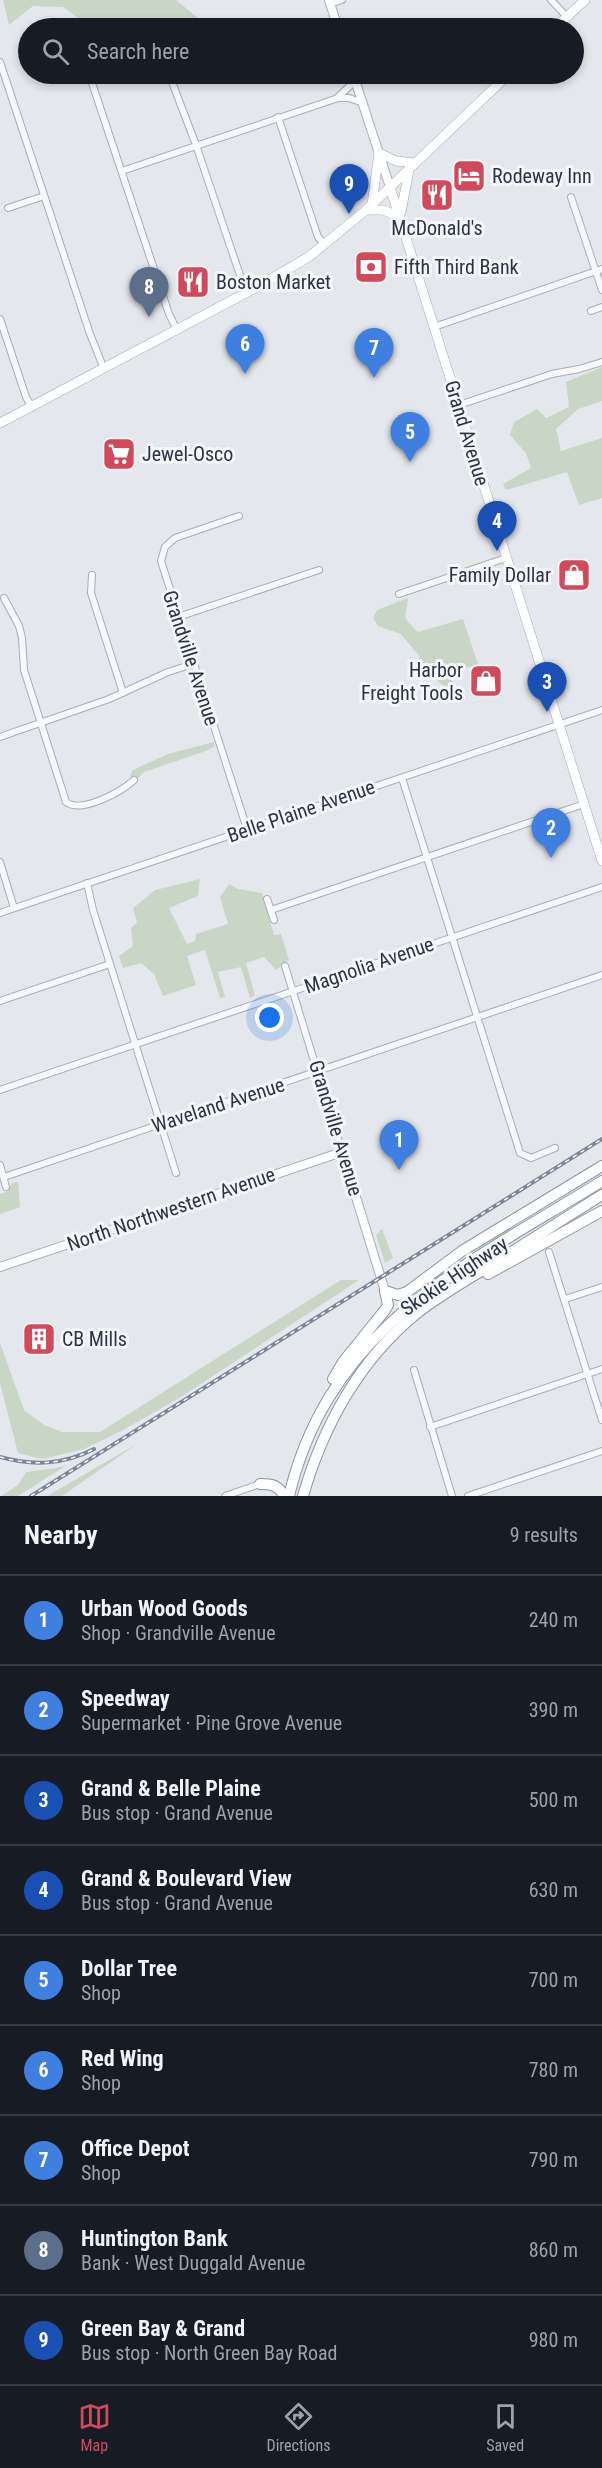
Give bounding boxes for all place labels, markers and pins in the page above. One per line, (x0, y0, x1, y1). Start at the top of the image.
hotel icon: Rodeway Inn (451, 158, 487, 194)
pin: 9 (330, 164, 368, 214)
place label: Rodeway Inn (492, 164, 592, 188)
restaurant icon: McDonald's (419, 177, 455, 213)
place label: McDonald's (391, 216, 483, 240)
bank icon: Fifth Third Bank (353, 249, 389, 285)
place label: Fifth Third Bank (394, 255, 519, 279)
restaurant icon: Boston Market (175, 264, 211, 300)
pin: 8 (130, 268, 168, 317)
place label: Boston Market (216, 270, 331, 294)
pin: 6 (226, 324, 264, 374)
pin: 7 (354, 328, 394, 378)
pin: 5 (390, 412, 430, 462)
supermarket icon: Jewel-Osco (101, 436, 137, 472)
place label: Jewel-Osco (142, 442, 233, 466)
pin: 4 (478, 502, 516, 551)
shop icon: Family Dollar (556, 557, 592, 593)
place label: Family Dollar (449, 563, 551, 587)
place label: Harbor Freight Tools (361, 658, 463, 705)
pin: 3 (528, 662, 566, 712)
shop icon: Harbor Freight Tools (468, 663, 504, 699)
pin: 2 (532, 808, 570, 858)
pin: 1 (380, 1120, 418, 1170)
building icon: CB Mills (21, 1321, 57, 1357)
place label: CB Mills (62, 1327, 127, 1351)

